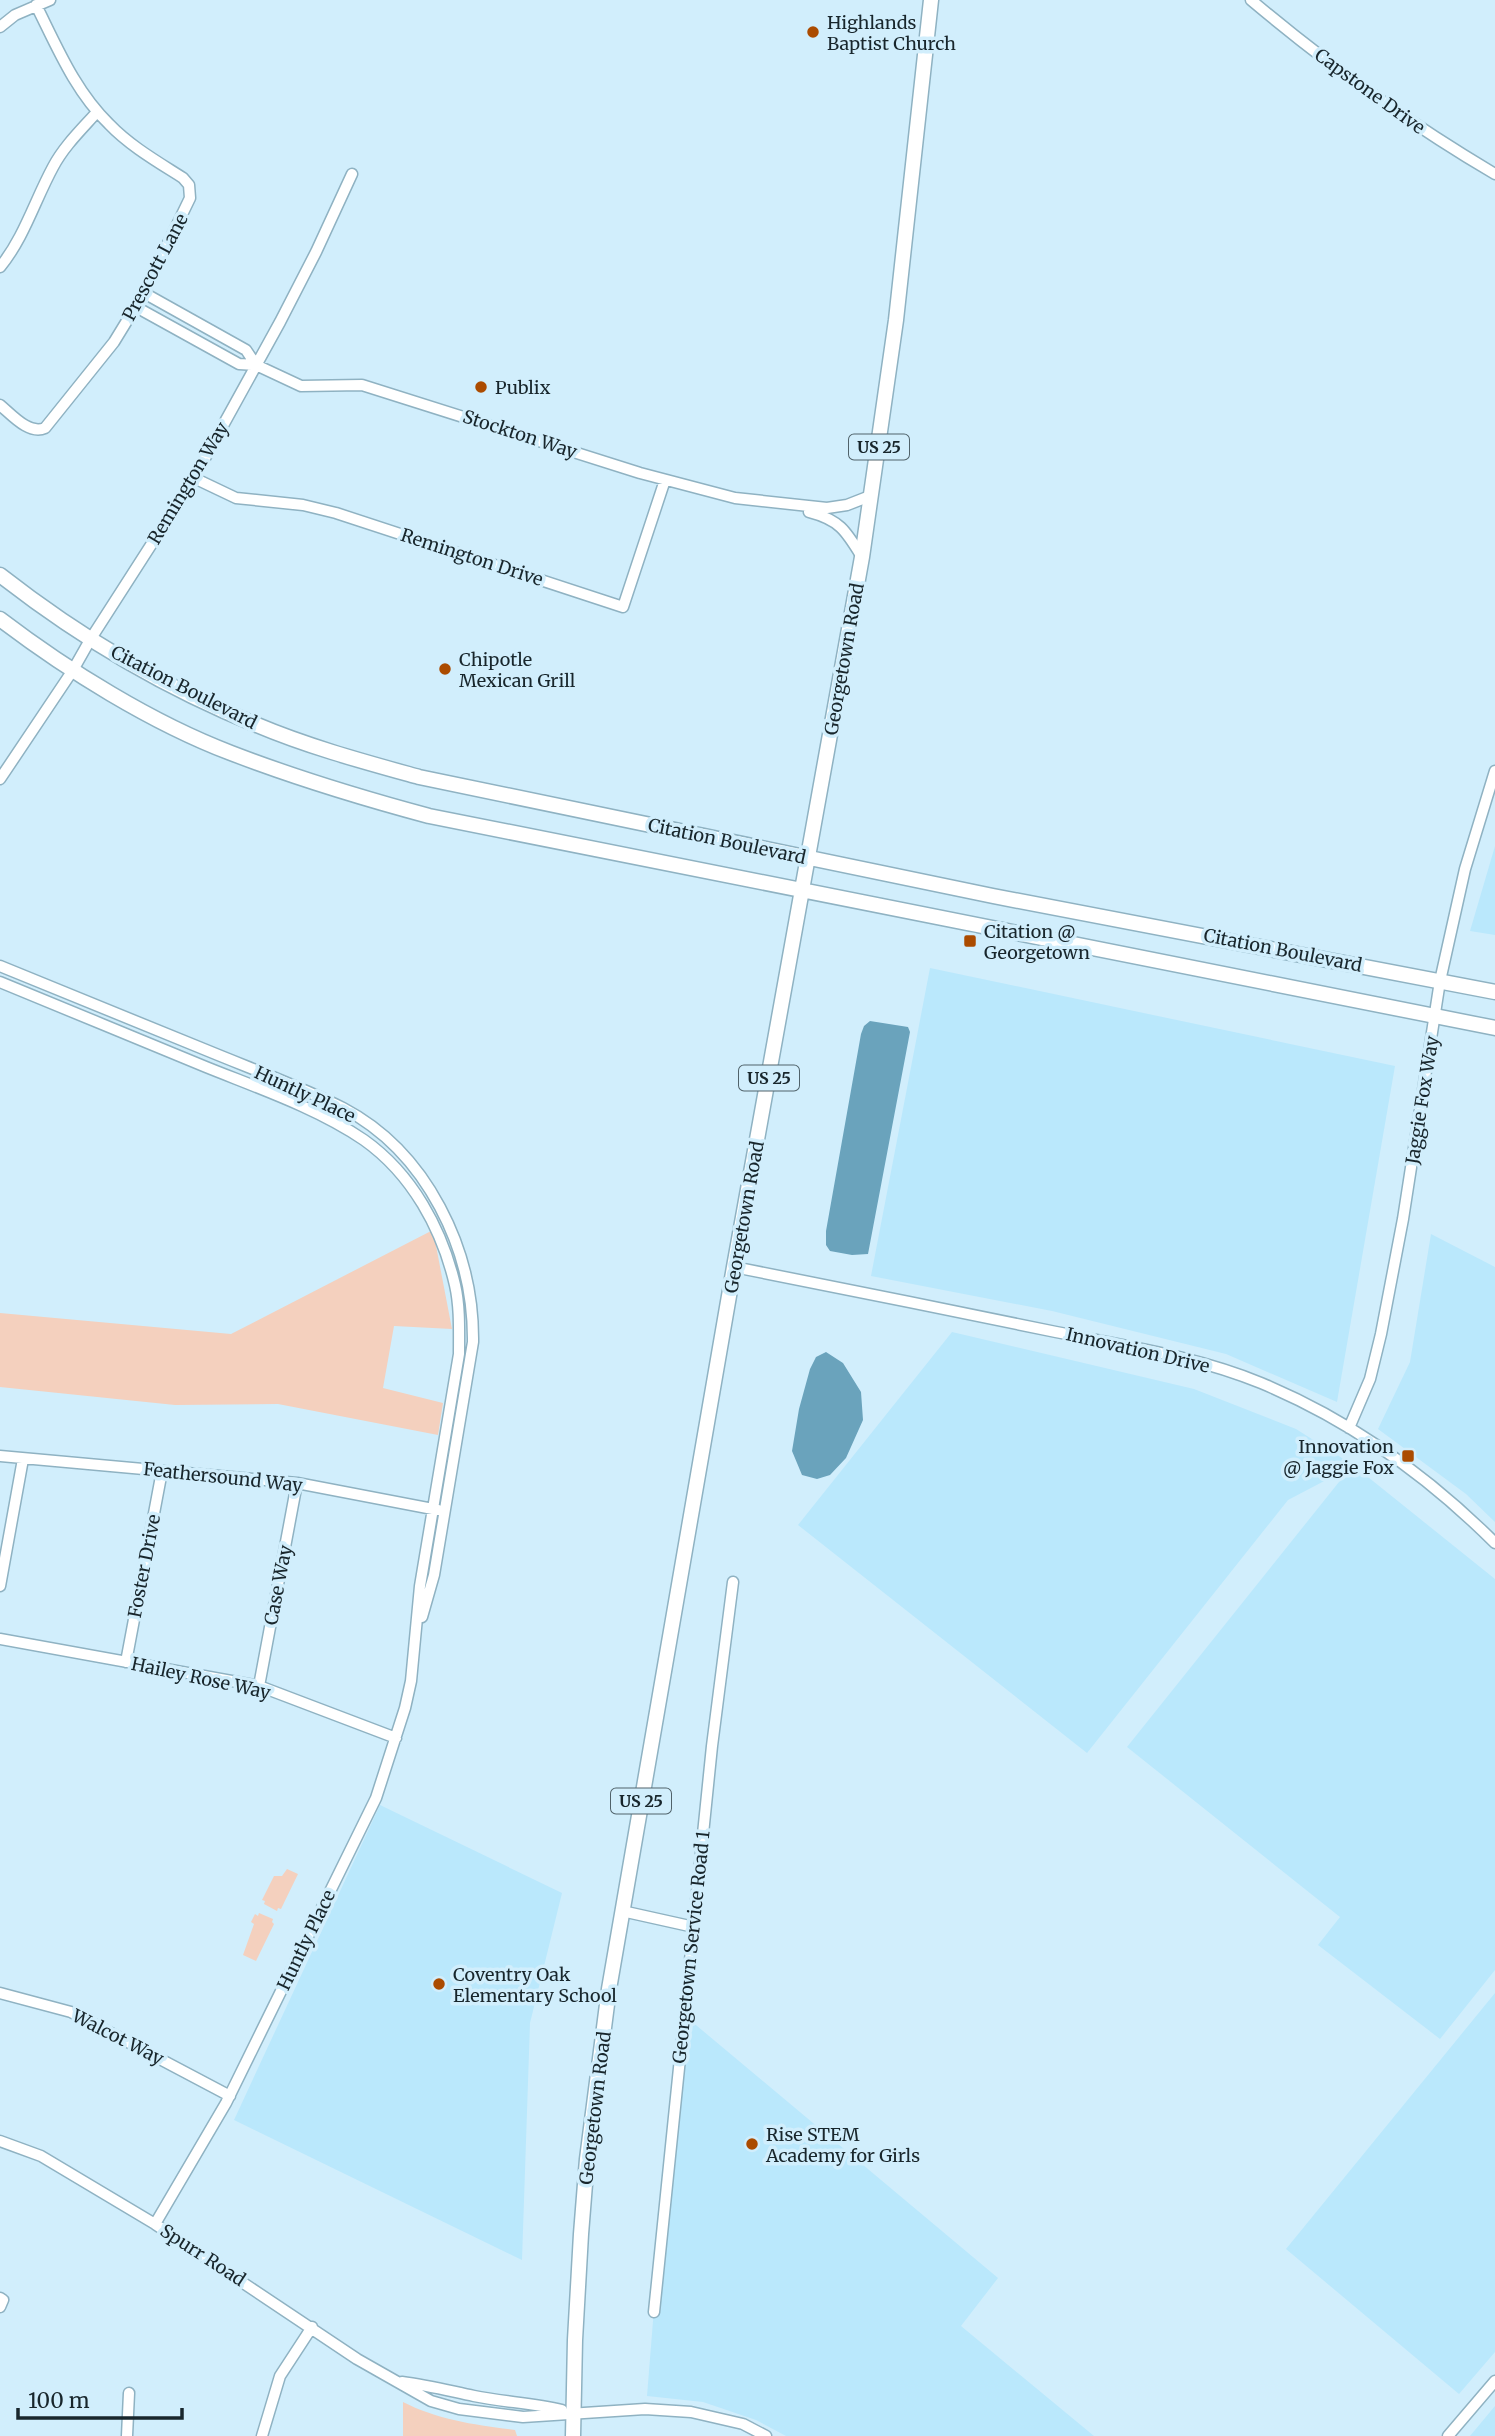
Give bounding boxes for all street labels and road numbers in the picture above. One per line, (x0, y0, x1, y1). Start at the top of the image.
street label: Capstone Drive (1310, 43, 1430, 139)
street label: Prescott Lane (117, 209, 193, 325)
street label: Stockton Way (460, 405, 581, 463)
street label: Remington Way (142, 417, 234, 548)
road number: US 25 (849, 434, 909, 460)
street label: Remington Drive (398, 523, 546, 591)
street label: Georgetown Road (819, 581, 869, 737)
street label: Citation Boulevard (107, 640, 261, 734)
street label: Citation Boulevard (646, 813, 808, 869)
street label: Citation Boulevard (1202, 923, 1364, 977)
street label: Jaggie Fox Way (1400, 1034, 1444, 1167)
street label: Huntly Place (251, 1061, 359, 1127)
road number: US 25 (739, 1066, 799, 1090)
street label: Georgetown Road (719, 1139, 769, 1295)
street label: Innovation Drive (1064, 1322, 1212, 1378)
street label: Feathersound Way (142, 1457, 304, 1497)
street label: Foster Drive (123, 1512, 165, 1620)
street label: Case Way (259, 1542, 297, 1627)
street label: Hailey Rose Way (129, 1652, 273, 1704)
road number: US 25 (611, 1788, 671, 1814)
street label: Georgetown Service Road 1 (667, 1829, 715, 2065)
street label: Huntly Place (272, 1886, 340, 1994)
street label: Walcot Way (67, 2004, 168, 2070)
street label: Georgetown Road (574, 2030, 616, 2186)
street label: Spurr Road (156, 2219, 250, 2291)

